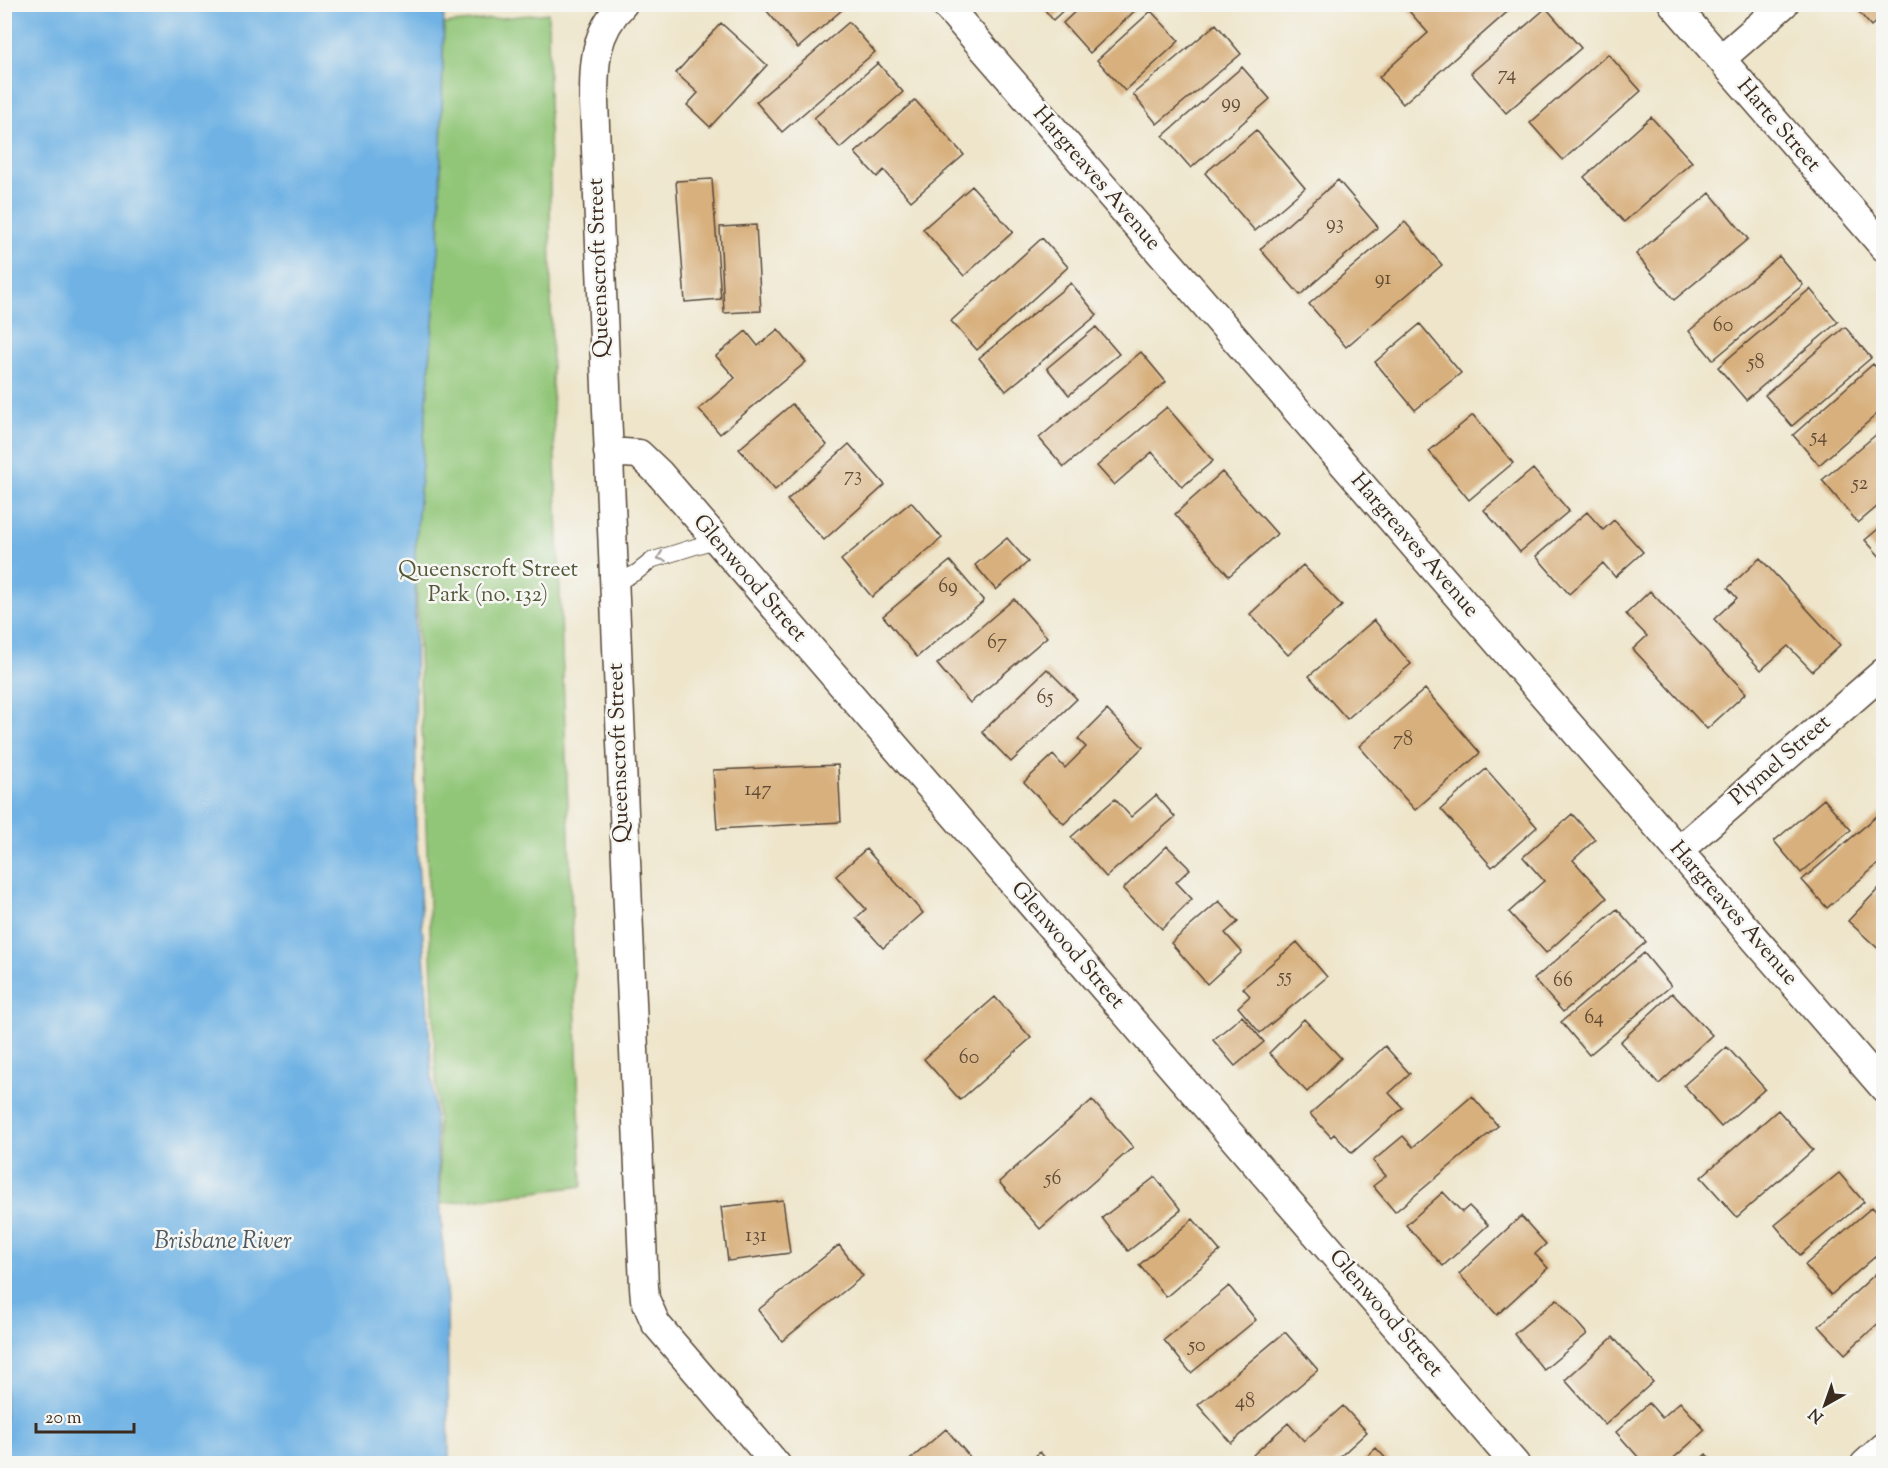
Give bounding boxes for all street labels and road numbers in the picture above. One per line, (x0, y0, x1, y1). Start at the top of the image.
street label: Harte Street (1728, 72, 1828, 180)
street label: Hargreaves Avenue (1024, 100, 1168, 258)
street label: Queenscroft Street (581, 177, 619, 359)
street label: Hargreaves Avenue (1342, 467, 1486, 625)
street label: Glenwood Street (684, 508, 814, 650)
street label: Queenscroft Street (601, 662, 639, 844)
street label: Plymel Street (1723, 708, 1839, 814)
street label: Hargreaves Avenue (1661, 835, 1805, 993)
street label: Glenwood Street (1002, 875, 1132, 1017)
street label: Glenwood Street (1320, 1243, 1450, 1385)

